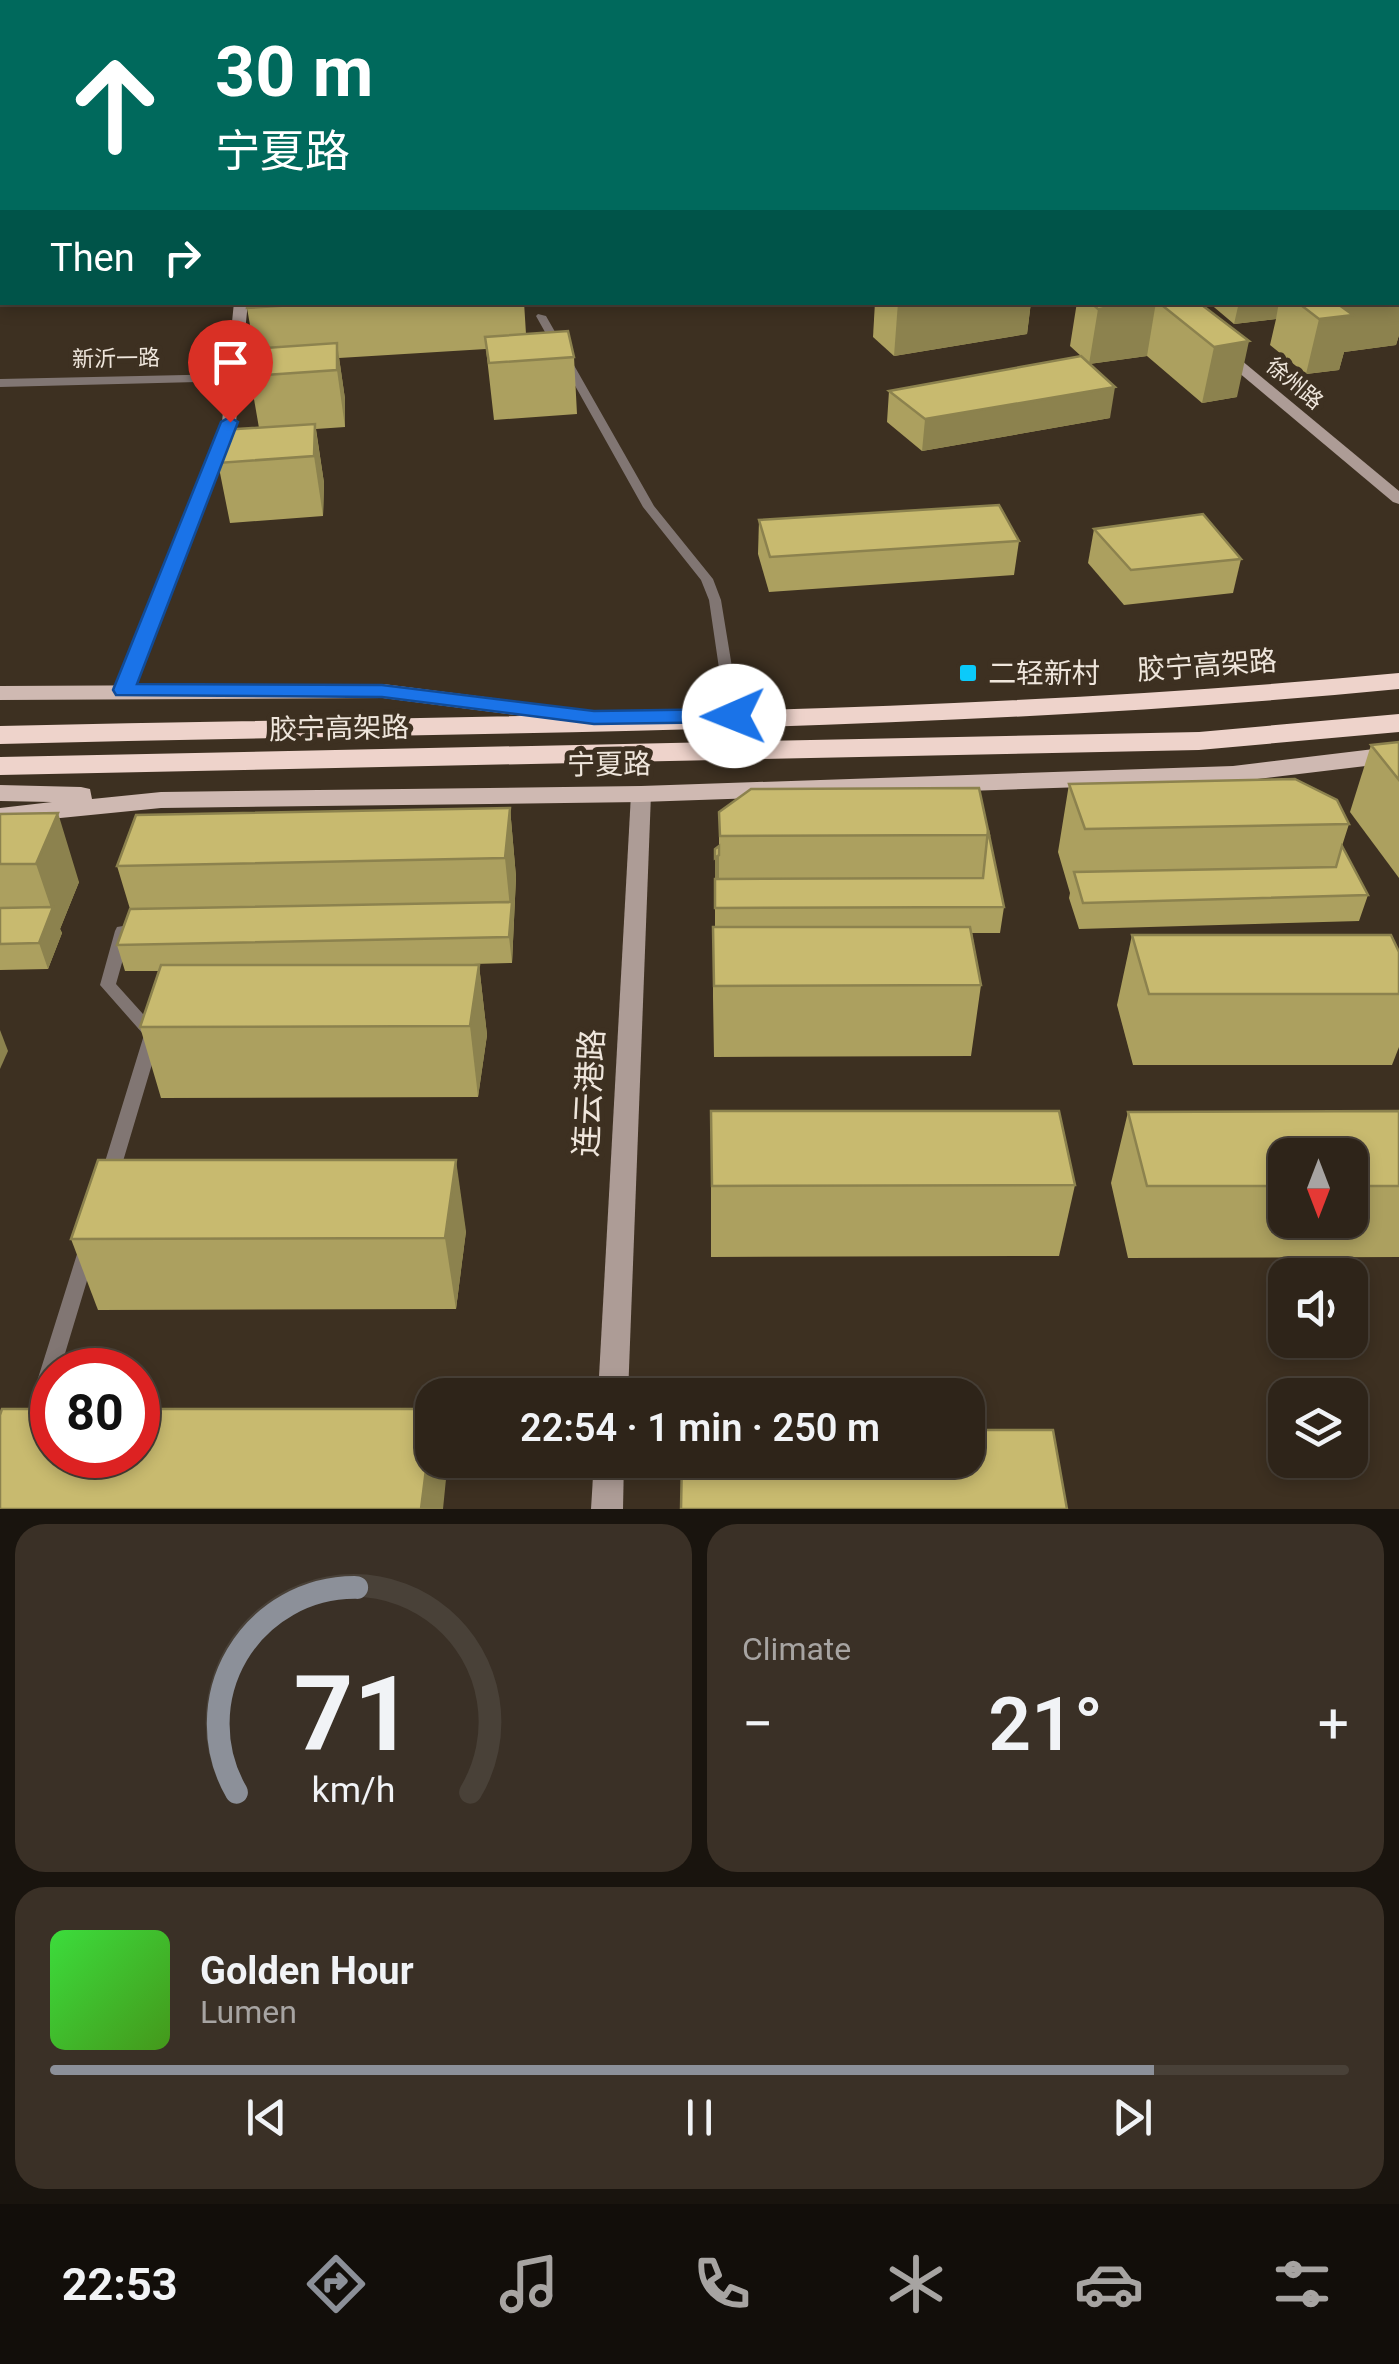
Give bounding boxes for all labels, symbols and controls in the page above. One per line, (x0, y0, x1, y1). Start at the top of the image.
text: 30 m (215, 31, 373, 113)
icon: ahead (50, 40, 180, 170)
text: 宁夏路 (215, 125, 350, 178)
icon: right (155, 230, 210, 285)
text: Then (50, 236, 135, 280)
pin (188, 320, 273, 423)
icon: arrive (203, 335, 258, 390)
street label: 新沂一路 (72, 345, 160, 372)
street label: 徐州路 (1261, 353, 1328, 414)
street label: 胶宁高架路 (1136, 644, 1278, 687)
place label: 二轻新村 (988, 657, 1100, 690)
marker: 二轻新村 (957, 662, 979, 684)
position arrow (682, 664, 786, 768)
street label: 胶宁高架路 (269, 711, 409, 746)
street label: 宁夏路 (567, 747, 651, 782)
street label: 连云港路 (567, 1028, 611, 1158)
north arrow (1268, 1138, 1368, 1238)
map controls (1268, 1138, 1368, 1478)
button: sound (1268, 1258, 1368, 1358)
speed limit sign: 80 (30, 1348, 160, 1478)
button: layers (1268, 1378, 1368, 1478)
text: 22:54 · 1 min · 250 m (520, 1406, 880, 1450)
text: Climate (742, 1630, 851, 1668)
text: 71 (294, 1654, 413, 1775)
text: 21° (988, 1680, 1103, 1768)
text: − (742, 1692, 773, 1756)
text: + (1318, 1692, 1349, 1756)
text: km/h (312, 1769, 395, 1811)
text: Golden Hour (200, 1949, 414, 1993)
text: Lumen (200, 1993, 297, 2031)
icon: previous (239, 2090, 294, 2145)
icon: pause (672, 2090, 727, 2145)
icon: next (1105, 2090, 1160, 2145)
icon: directions (301, 2249, 371, 2319)
icon: music (494, 2249, 564, 2319)
icon: phone (687, 2249, 757, 2319)
icon: climate (881, 2249, 951, 2319)
icon: car (1074, 2249, 1144, 2319)
icon: filters (1267, 2249, 1337, 2319)
text: 22:53 (62, 2258, 178, 2311)

